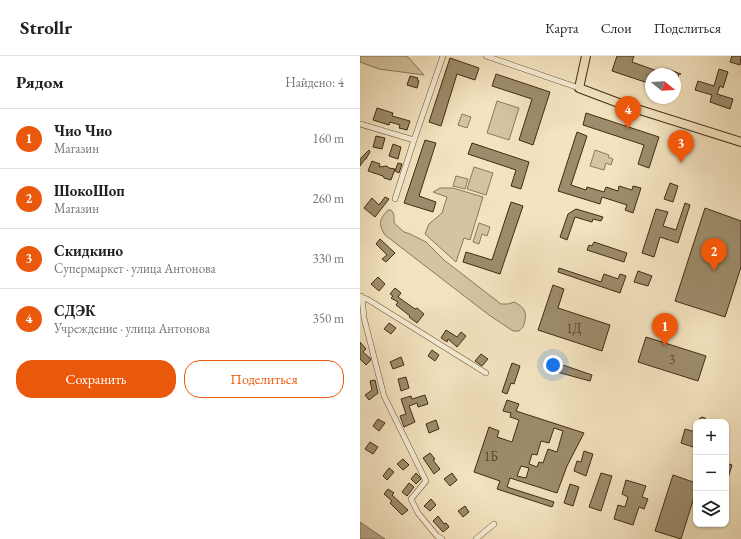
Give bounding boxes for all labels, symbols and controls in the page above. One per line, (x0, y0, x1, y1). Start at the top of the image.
text: Strollr (20, 15, 72, 40)
text: Карта (545, 19, 579, 37)
text: Слои (601, 19, 632, 37)
text: Поделиться (654, 19, 721, 37)
north arrow (645, 68, 681, 104)
text: Рядом (16, 71, 64, 93)
text: Найдено: 4 (285, 74, 344, 91)
pin: 4 (615, 96, 641, 129)
text: Чио Чио (54, 121, 112, 140)
text: 1 (26, 130, 32, 147)
text: 160 m (313, 130, 344, 147)
pin: 3 (668, 130, 694, 163)
text: Магазин (54, 140, 99, 157)
text: ШокоШоп (54, 181, 125, 200)
text: 2 (26, 190, 32, 207)
text: 260 m (313, 190, 344, 207)
text: Магазин (54, 200, 99, 217)
pin: 2 (701, 238, 727, 271)
text: Скидкино (54, 241, 123, 260)
text: 3 (26, 250, 32, 267)
text: 330 m (313, 250, 344, 267)
text: Супермаркет · улица Антонова (54, 260, 216, 277)
text: СДЭК (54, 301, 96, 320)
text: 4 (26, 310, 32, 327)
text: 350 m (313, 310, 344, 327)
pin: 1 (652, 313, 678, 346)
text: Учреждение · улица Антонова (54, 320, 210, 337)
house number: 1Д (566, 320, 582, 337)
house number: 3 (669, 351, 675, 368)
your location (543, 355, 563, 375)
button: Сохранить (16, 360, 176, 398)
button: Поделиться (184, 360, 344, 398)
map controls (693, 419, 729, 527)
button: + (693, 419, 729, 455)
house number: 1Б (484, 448, 498, 465)
button: − (693, 455, 729, 491)
button: layers (693, 491, 729, 527)

